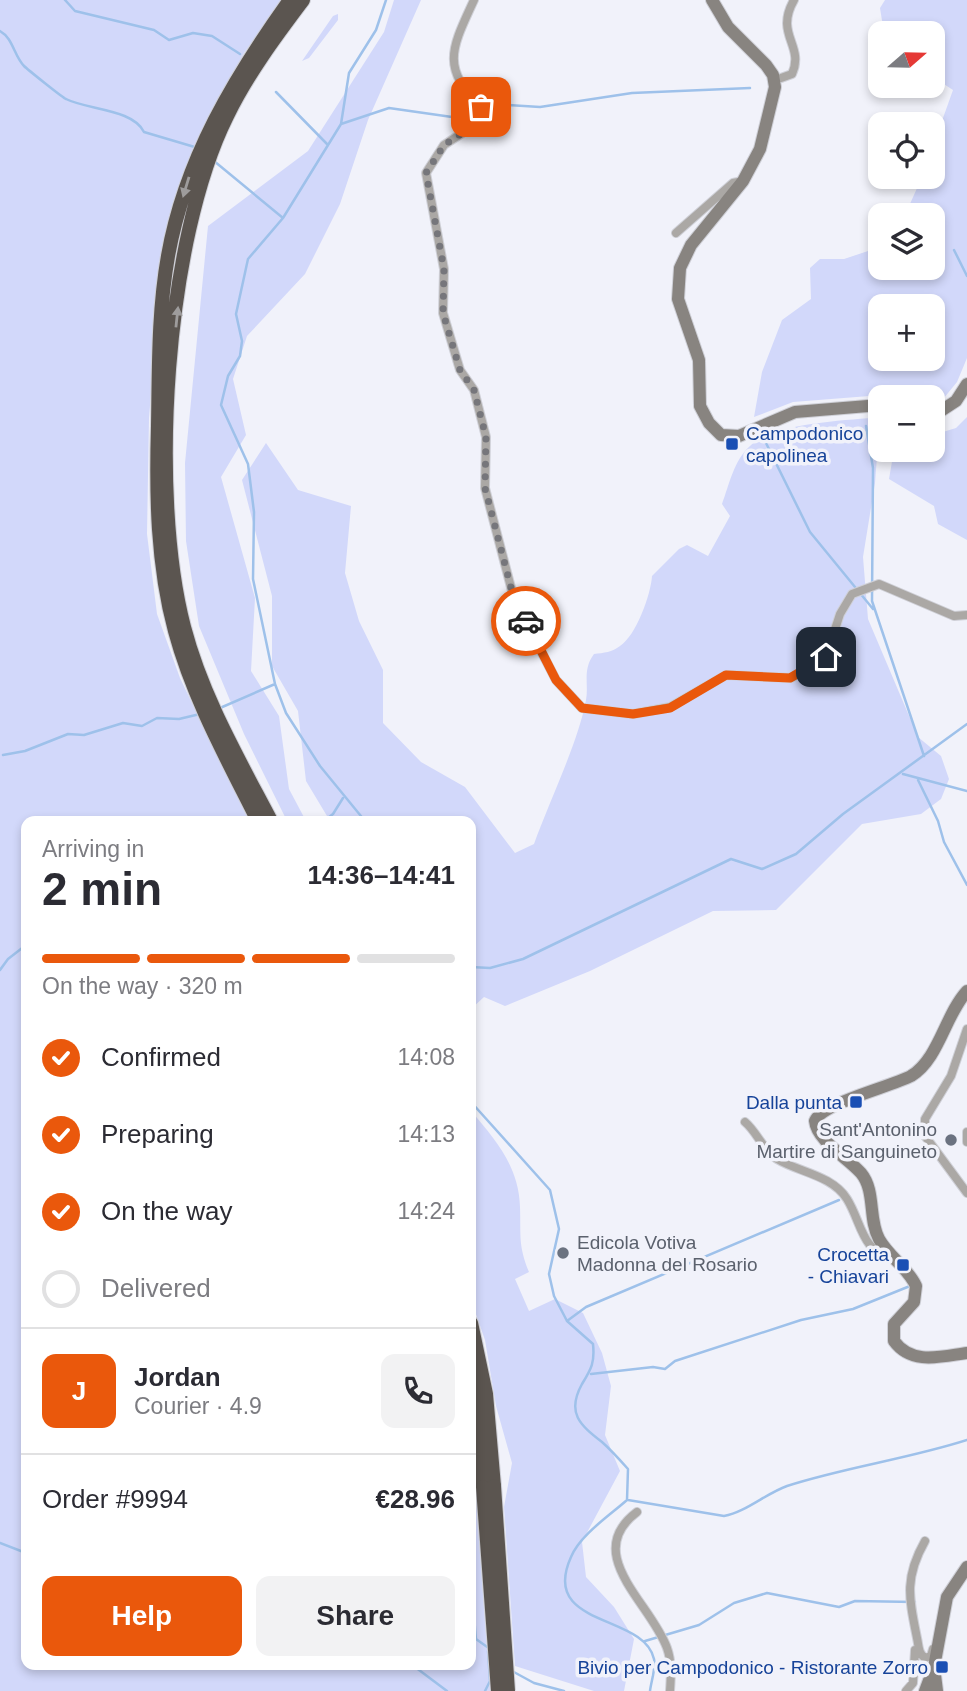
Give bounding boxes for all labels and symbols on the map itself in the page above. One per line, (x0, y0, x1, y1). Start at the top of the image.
north arrow (868, 21, 945, 98)
pin (451, 77, 511, 137)
one-way arrow (181, 177, 191, 198)
one-way arrow (171, 306, 182, 328)
place label: Campodonico capolinea (746, 423, 863, 466)
marker: Campodonico capolinea (724, 436, 740, 452)
courier (491, 586, 561, 656)
pin (796, 627, 856, 687)
place label: Dalla punta (746, 1092, 842, 1113)
marker: Dalla punta (848, 1094, 864, 1110)
place label: Sant'Antonino Martire di Sanguineto (756, 1119, 937, 1162)
marker: Sant'Antonino Martire di Sanguineto (943, 1132, 959, 1148)
place label: Edicola Votiva Madonna del Rosario (577, 1232, 758, 1275)
place label: Crocetta - Chiavari (808, 1244, 889, 1287)
marker: Edicola Votiva Madonna del Rosario (555, 1245, 571, 1261)
marker: Crocetta - Chiavari (895, 1257, 911, 1273)
place label: Bivio per Campodonico - Ristorante Zorro (577, 1657, 928, 1678)
marker: Bivio per Campodonico - Ristorante Zorro (934, 1659, 950, 1675)

